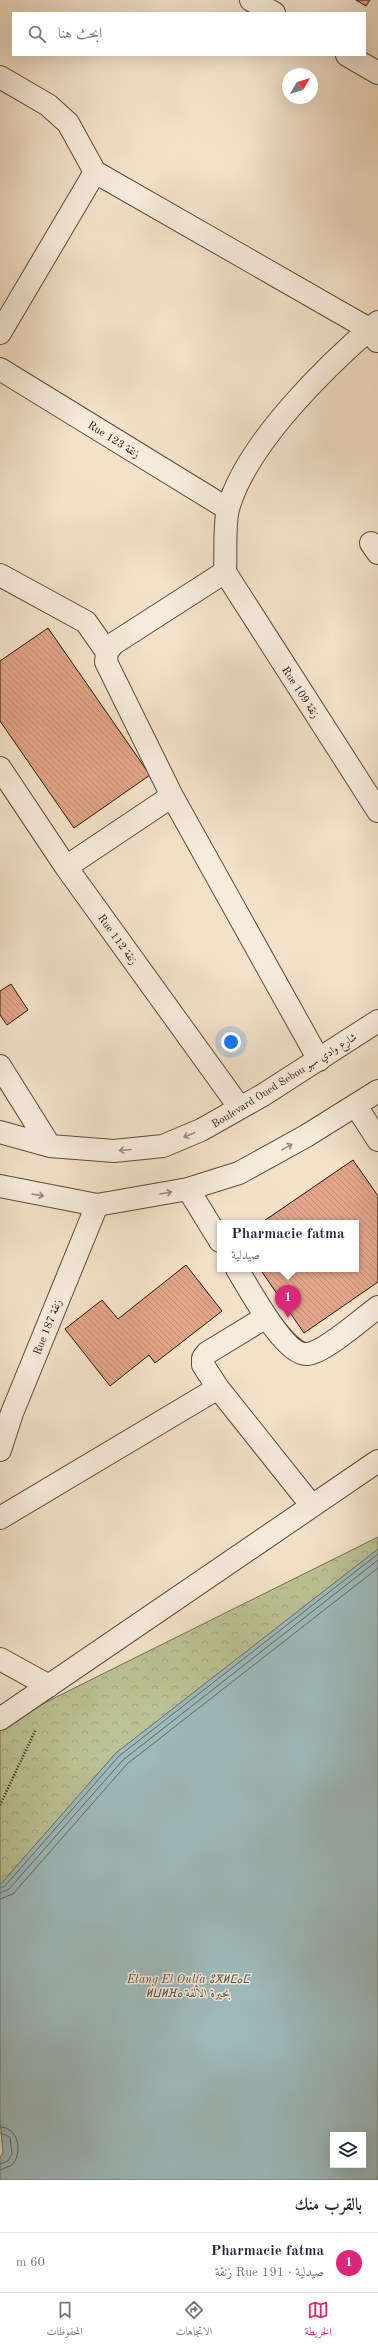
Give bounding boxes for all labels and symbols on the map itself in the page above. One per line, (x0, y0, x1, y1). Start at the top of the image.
north arrow (282, 68, 318, 104)
street label: Rue 123 زنقة (85, 420, 141, 461)
street label: Rue 109 زنقة (279, 665, 320, 721)
street label: Rue 112 زنقة (95, 913, 139, 967)
street label: Boulevard Oued Sebou شارع وادي سبو (210, 1032, 361, 1133)
your location (221, 1032, 241, 1052)
one-way arrow (184, 1132, 196, 1140)
one-way arrow (280, 1142, 292, 1150)
one-way arrow (118, 1146, 131, 1153)
one-way arrow (159, 1189, 172, 1197)
one-way arrow (31, 1191, 44, 1199)
pin: 1 (275, 1285, 301, 1318)
street label: Rue 187 زنقة (32, 1298, 65, 1357)
water label: Étang El Oulfa ⵓⴳⵍⵎⴰⵎ ⵍⵡⵍⴼⴰ بحيرة الألفة (126, 1971, 251, 2000)

